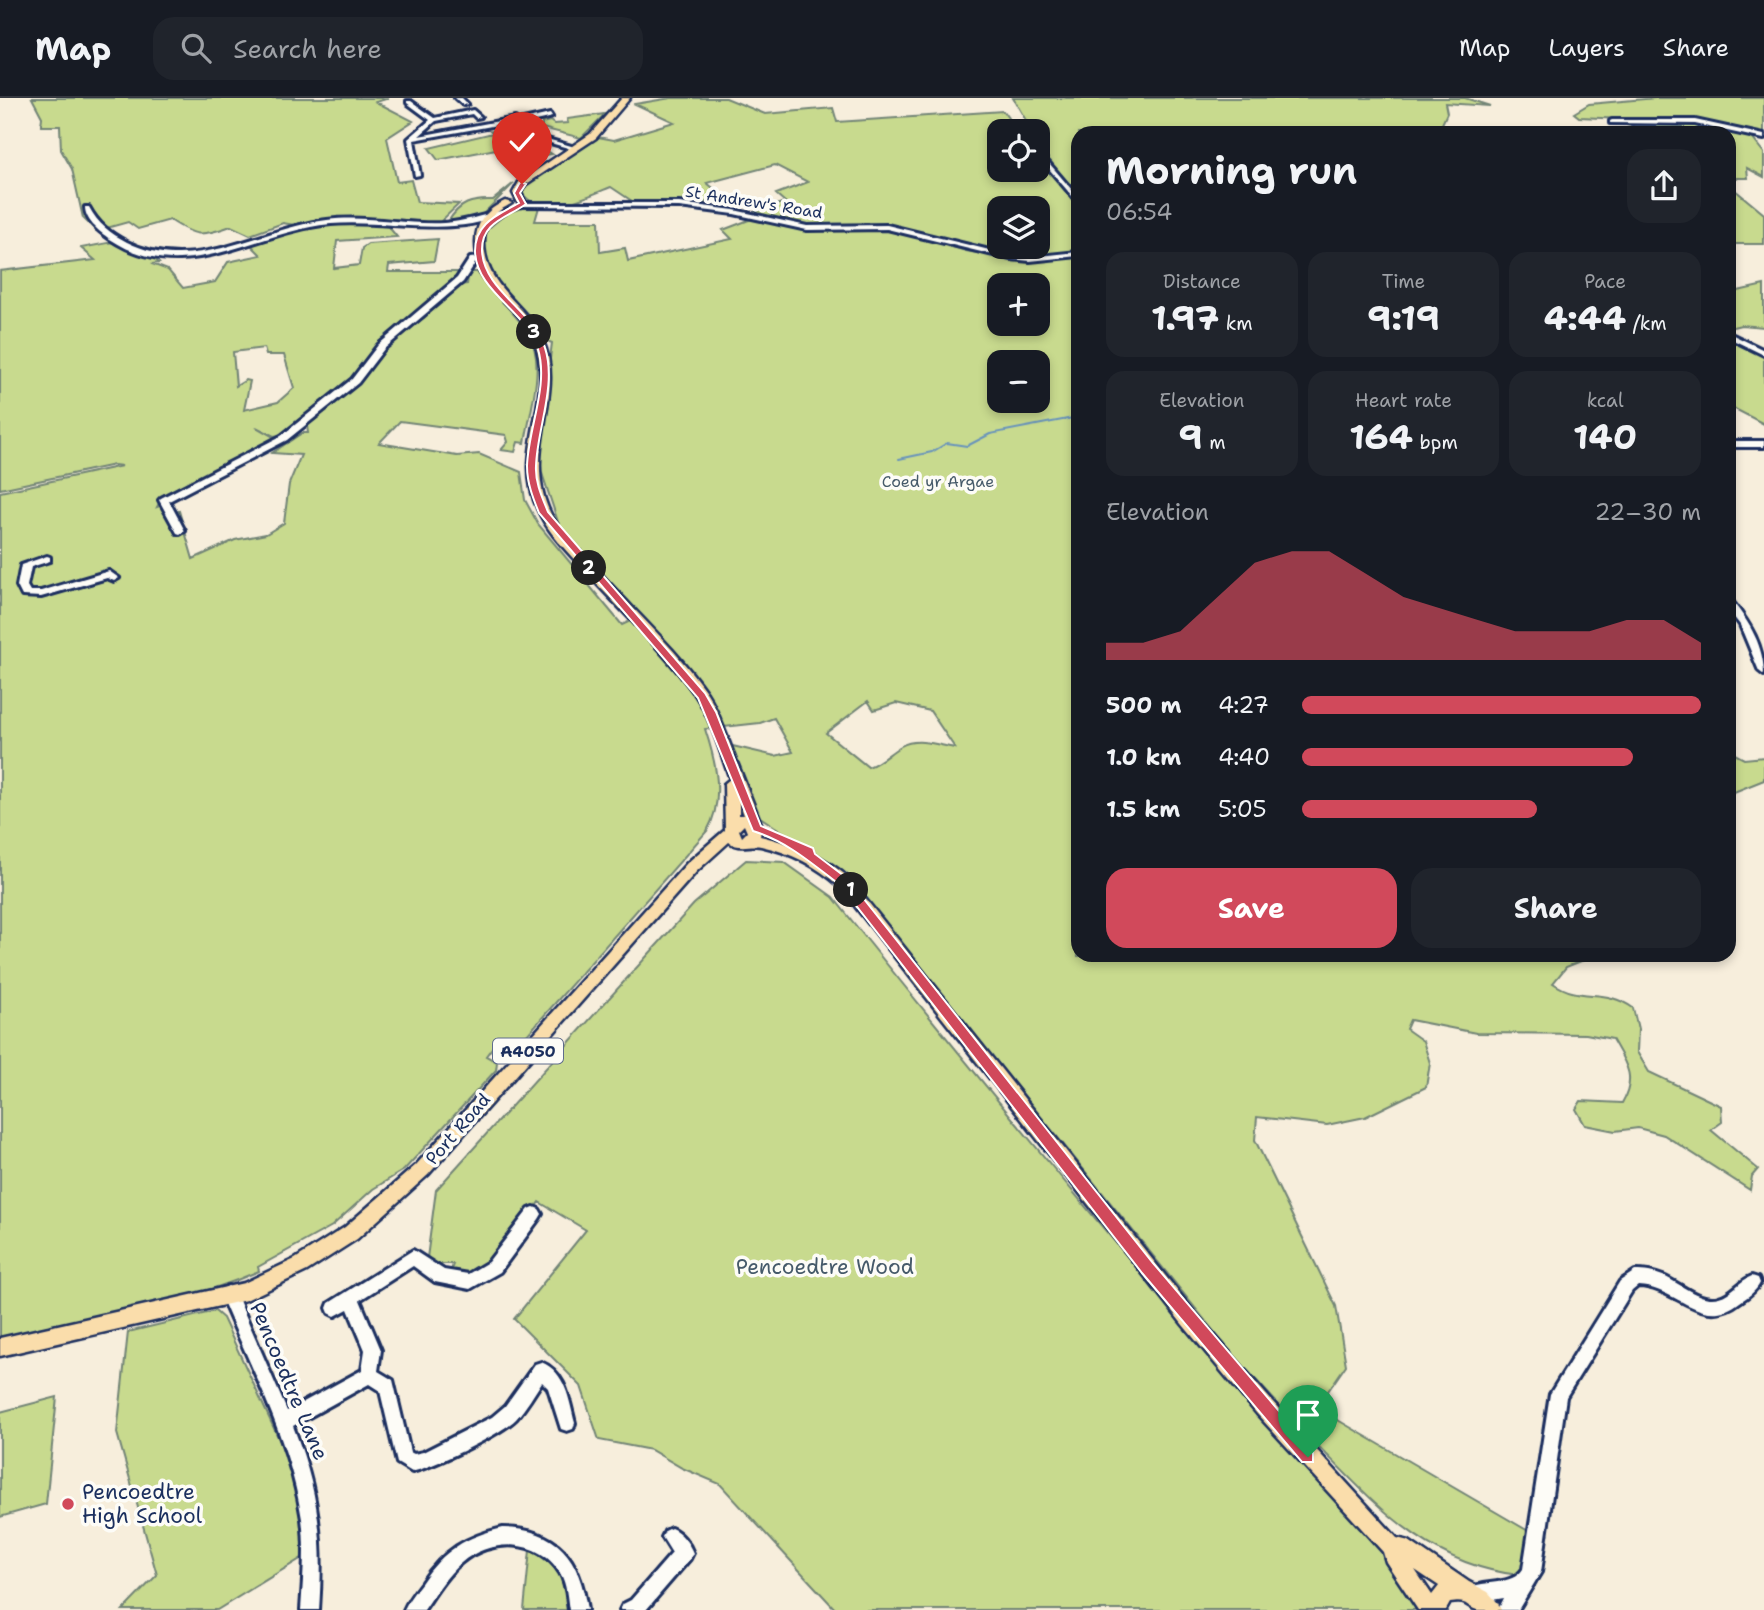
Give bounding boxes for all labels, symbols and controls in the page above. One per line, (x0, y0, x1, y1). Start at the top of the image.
search box (153, 17, 643, 80)
text: Map (35, 26, 111, 71)
icon: search (177, 29, 215, 67)
text: Search here (233, 31, 382, 66)
text: Map (1459, 32, 1510, 64)
text: Layers (1548, 32, 1625, 64)
text: Share (1663, 32, 1729, 64)
pin (492, 112, 552, 184)
map controls (987, 119, 1050, 413)
button: locate (987, 119, 1050, 182)
icon: check (503, 123, 541, 161)
text: Morning run (1106, 145, 1357, 196)
button: share (1627, 149, 1701, 223)
street label: St Andrew's Road (684, 181, 824, 223)
button: layers (987, 196, 1050, 259)
text: 06:54 (1106, 197, 1172, 227)
text: Distance (1163, 269, 1241, 294)
text: Time (1382, 269, 1425, 294)
text: Pace (1584, 269, 1626, 294)
button: + (987, 273, 1050, 336)
text: 1.97 (1151, 294, 1219, 341)
text: 9:19 (1367, 294, 1440, 341)
text: 4:44 (1544, 294, 1626, 341)
text: km (1219, 311, 1253, 336)
text: /km (1626, 311, 1667, 336)
pin: 3 (516, 314, 552, 350)
text: 3 (527, 319, 540, 344)
button: − (987, 350, 1050, 413)
text: Elevation (1159, 388, 1244, 413)
text: Heart rate (1355, 388, 1452, 413)
text: kcal (1587, 388, 1624, 413)
text: 9 (1178, 413, 1203, 460)
text: 164 (1349, 413, 1413, 460)
text: 140 (1573, 413, 1637, 460)
text: m (1203, 430, 1226, 455)
text: bpm (1413, 430, 1458, 455)
park label: Coed yr Argae (882, 471, 994, 492)
text: Elevation (1106, 497, 1209, 527)
text: 22–30 m (1594, 497, 1701, 527)
pin: 2 (572, 550, 606, 586)
text: 2 (582, 555, 595, 580)
text: 500 m (1106, 690, 1181, 720)
text: 4:27 (1218, 690, 1269, 720)
text: 1.0 km (1106, 742, 1181, 772)
text: 4:40 (1218, 742, 1270, 772)
text: 1.5 km (1106, 794, 1180, 824)
text: 5:05 (1218, 794, 1267, 824)
button: Save (1106, 868, 1397, 948)
button: Share (1411, 868, 1701, 948)
pin: 1 (834, 872, 868, 908)
text: 1 (846, 877, 855, 902)
road number: A4050 (493, 1038, 563, 1063)
street label: Port Road (420, 1088, 496, 1170)
park label: Pencoedtre Wood (736, 1253, 914, 1281)
street label: Pencoedtre Lane (243, 1298, 335, 1464)
pin (1278, 1385, 1338, 1457)
icon: arrive (1289, 1396, 1327, 1434)
place label: Pencoedtre High School (82, 1478, 203, 1530)
marker: Pencoedtre High School (60, 1496, 76, 1512)

